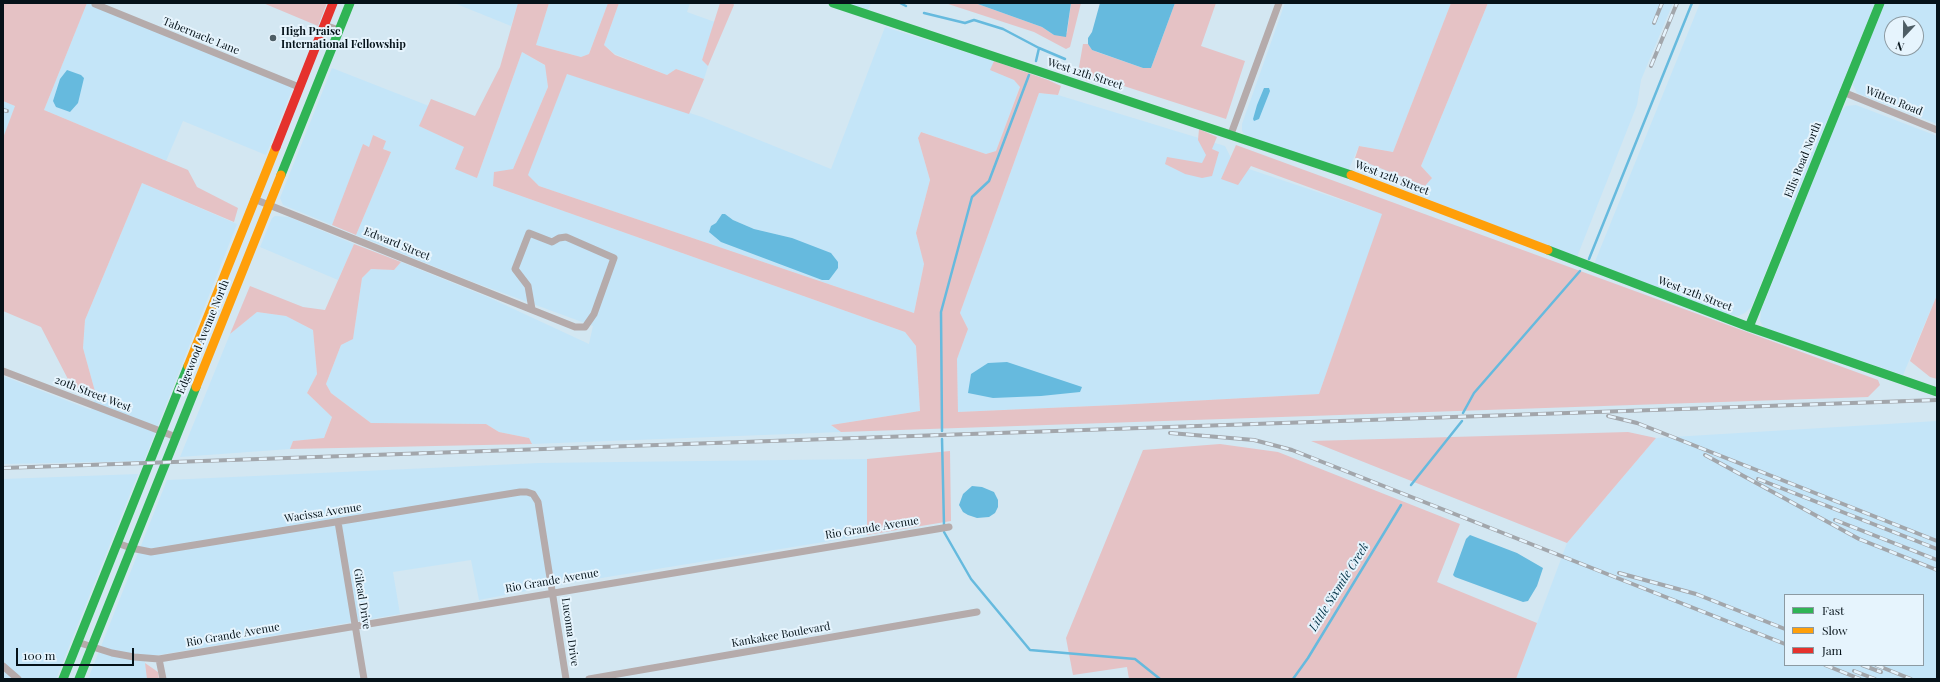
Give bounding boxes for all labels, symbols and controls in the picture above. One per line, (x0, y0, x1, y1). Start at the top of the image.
street label: Tabernacle Lane (161, 15, 241, 57)
north arrow (1884, 16, 1924, 56)
place label: High Praise International Fellowship (281, 25, 406, 51)
marker: High Praise International Fellowship (268, 33, 278, 43)
text: N (1893, 38, 1906, 55)
street label: West 12th Street (1046, 56, 1124, 92)
street label: Witten Road (1864, 84, 1924, 118)
street label: Ellis Road North (1782, 120, 1824, 200)
street label: West 12th Street (1353, 158, 1431, 198)
street label: Edward Street (362, 225, 432, 263)
street label: West 12th Street (1656, 274, 1734, 314)
street label: Edgewood Avenue North (174, 278, 232, 396)
street label: 20th Street West (53, 373, 133, 415)
street label: Wacissa Avenue (284, 500, 362, 526)
street label: Rio Grande Avenue (824, 514, 920, 542)
water label: Little Sixmile Creek (1306, 540, 1372, 634)
street label: Rio Grande Avenue (504, 566, 600, 596)
street label: Gilead Drive (351, 568, 373, 630)
legend (1784, 594, 1924, 666)
street label: Lucoma Drive (559, 597, 581, 667)
text: Fast (1822, 602, 1844, 618)
street label: Rio Grande Avenue (185, 620, 281, 650)
street label: Kankakee Boulevard (731, 620, 831, 650)
text: Slow (1822, 622, 1848, 638)
scale bar (18, 640, 136, 666)
text: Jam (1822, 642, 1842, 658)
text: 100 m (23, 647, 55, 663)

